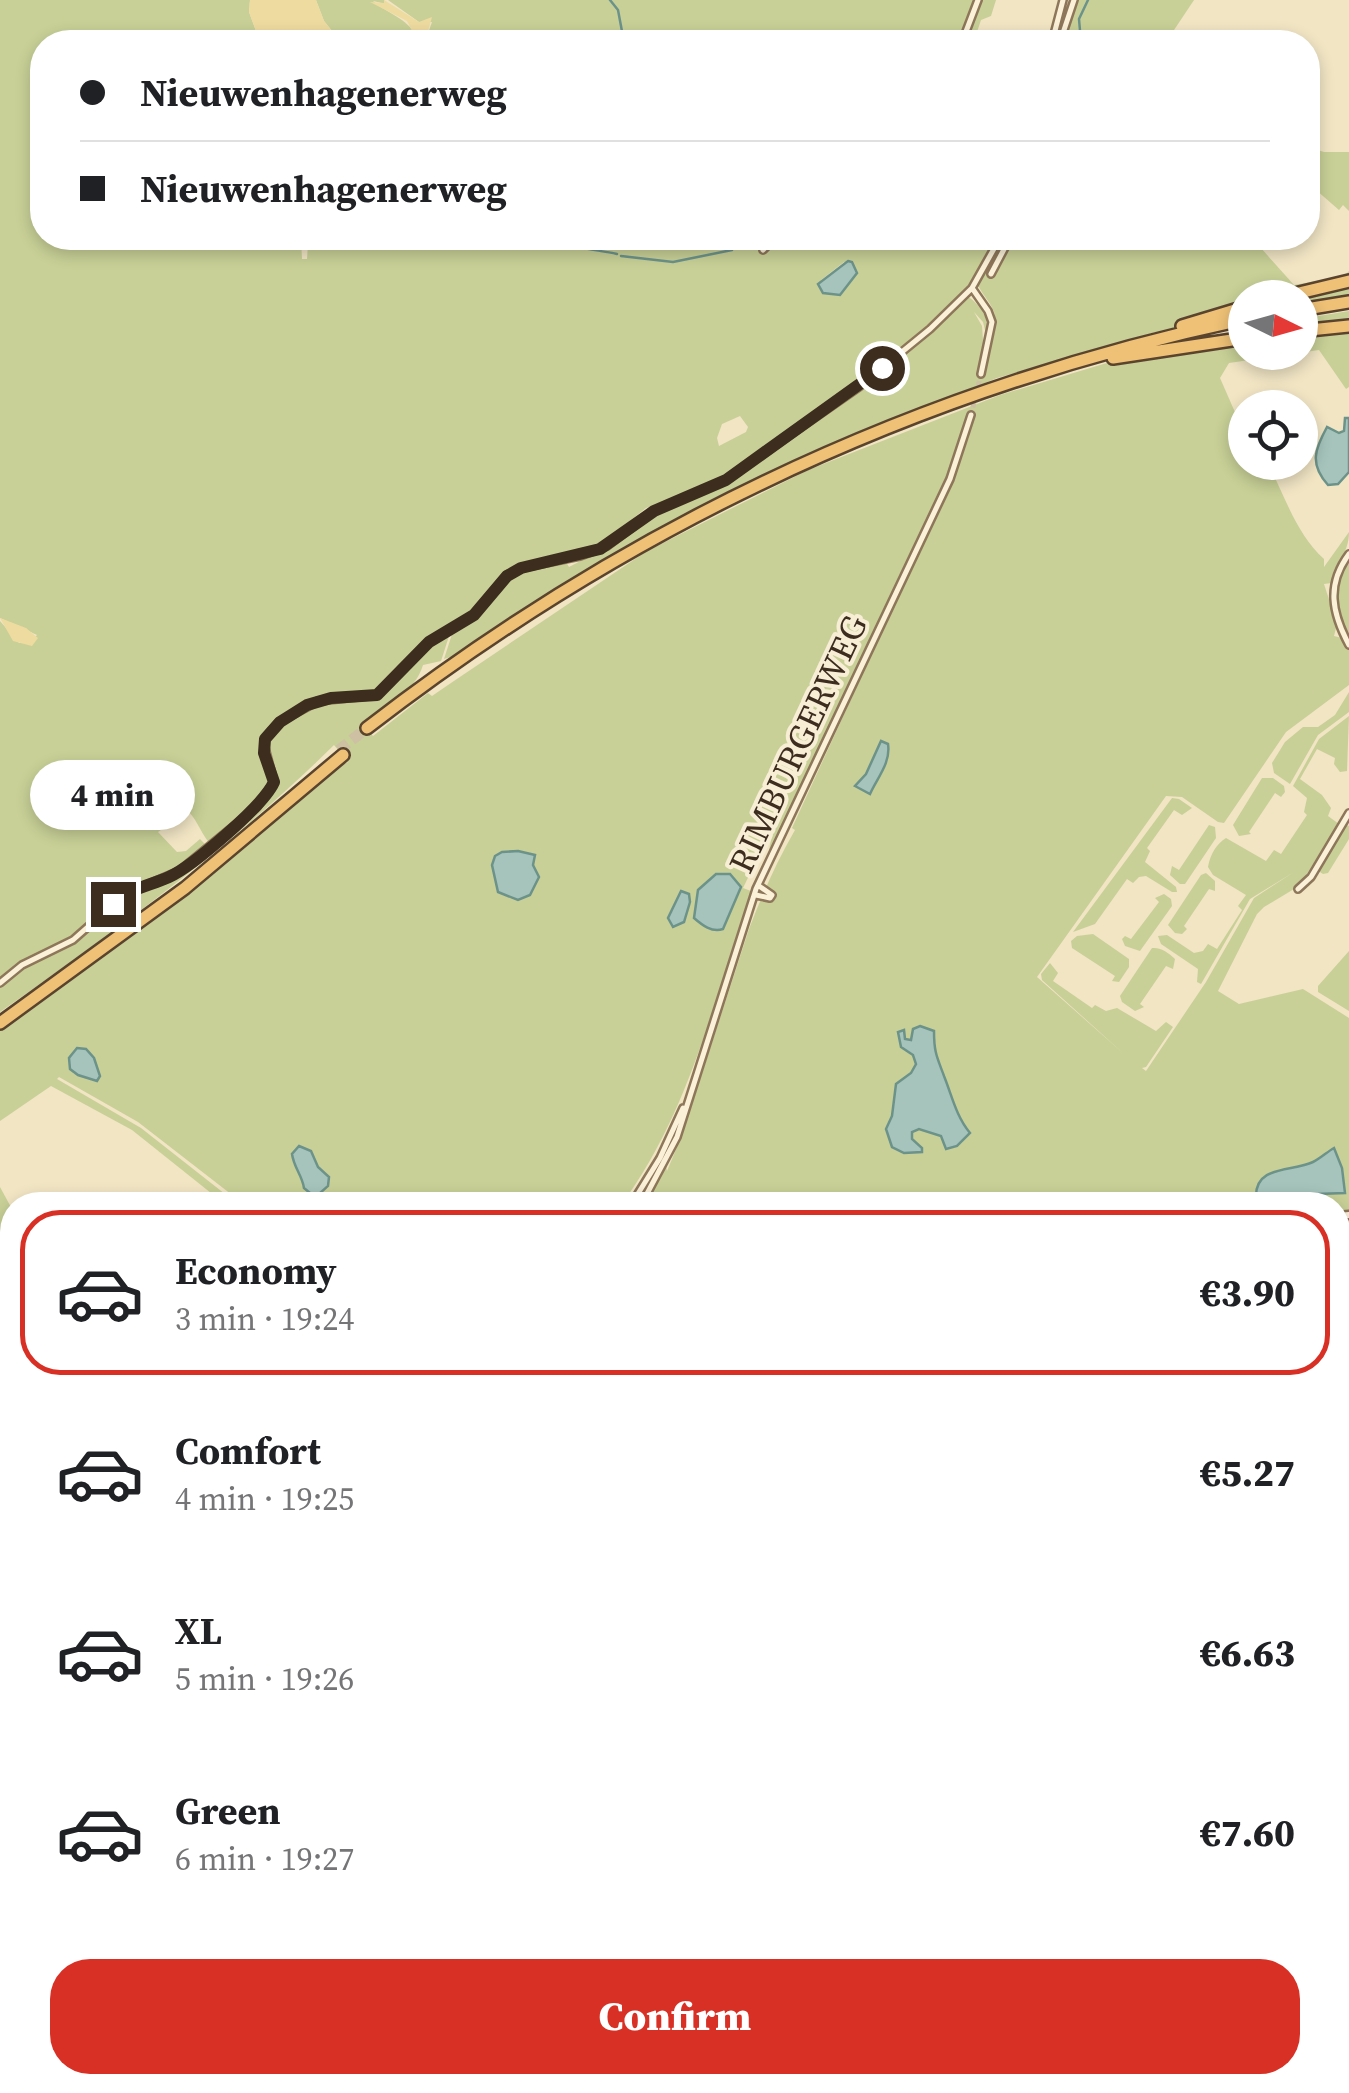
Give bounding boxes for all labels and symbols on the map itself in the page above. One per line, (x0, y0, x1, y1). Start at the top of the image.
north arrow (1228, 280, 1318, 370)
route start (860, 346, 905, 391)
street label: RIMBURGERWEG (717, 607, 879, 881)
callout: 4 min (31, 759, 196, 829)
route end (91, 882, 136, 927)

